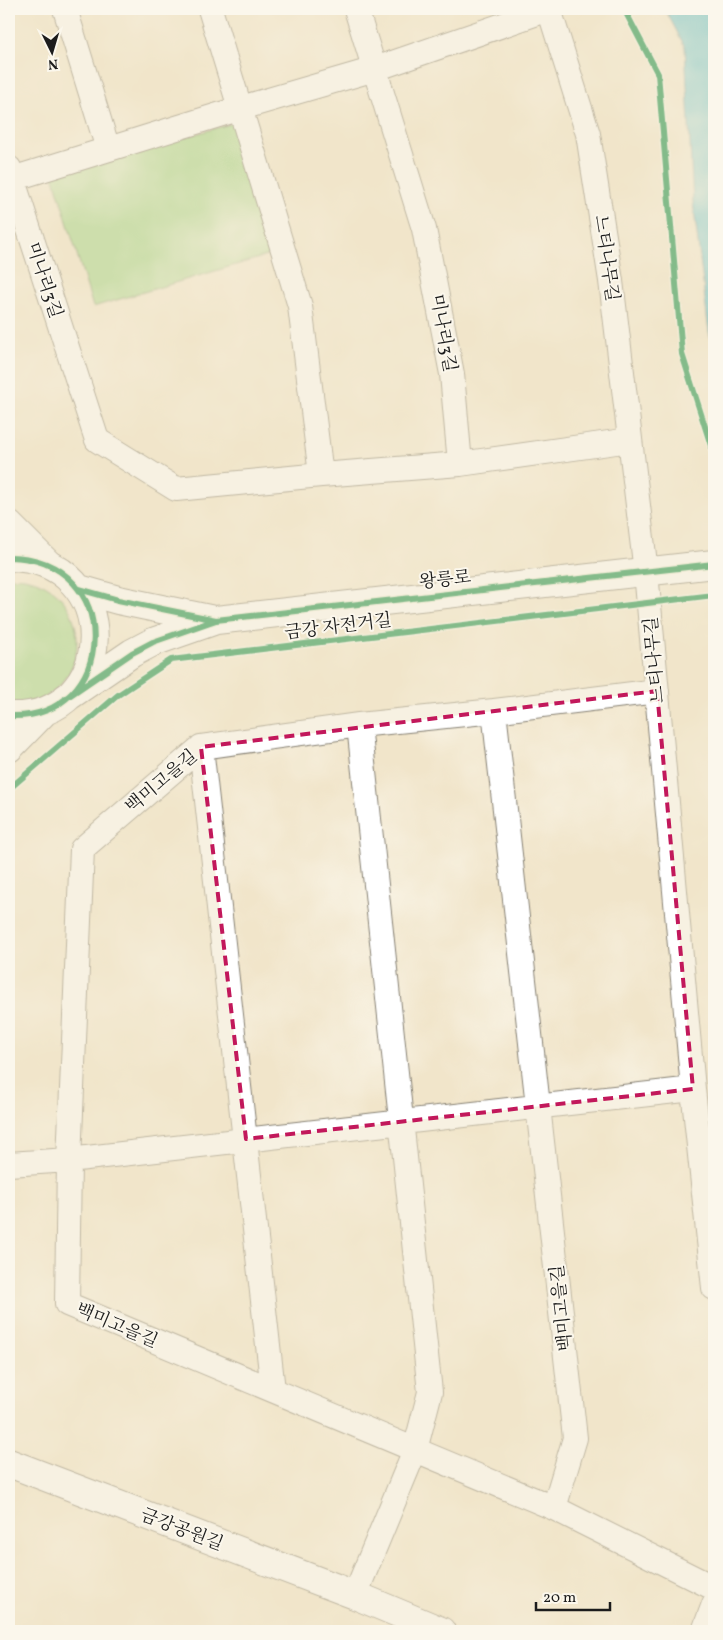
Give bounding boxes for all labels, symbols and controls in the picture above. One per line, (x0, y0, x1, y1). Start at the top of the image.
north arrow (28, 28, 78, 78)
text: N (47, 54, 59, 73)
street label: 느티나무길 (587, 213, 624, 303)
street label: 미나리3길 (20, 239, 68, 322)
street label: 미나리3길 (423, 292, 462, 374)
street label: 왕릉로 (418, 565, 472, 596)
street label: 금강 자전거길 (283, 609, 393, 646)
street label: 느티나무길 (639, 615, 672, 704)
street label: 백미고을길 (121, 745, 203, 820)
street label: 백미고을길 (546, 1263, 579, 1352)
street label: 백미고을길 (72, 1298, 161, 1355)
street label: 금강공원길 (136, 1503, 227, 1558)
scale bar (536, 1580, 609, 1612)
text: 20 m (543, 1588, 576, 1609)

